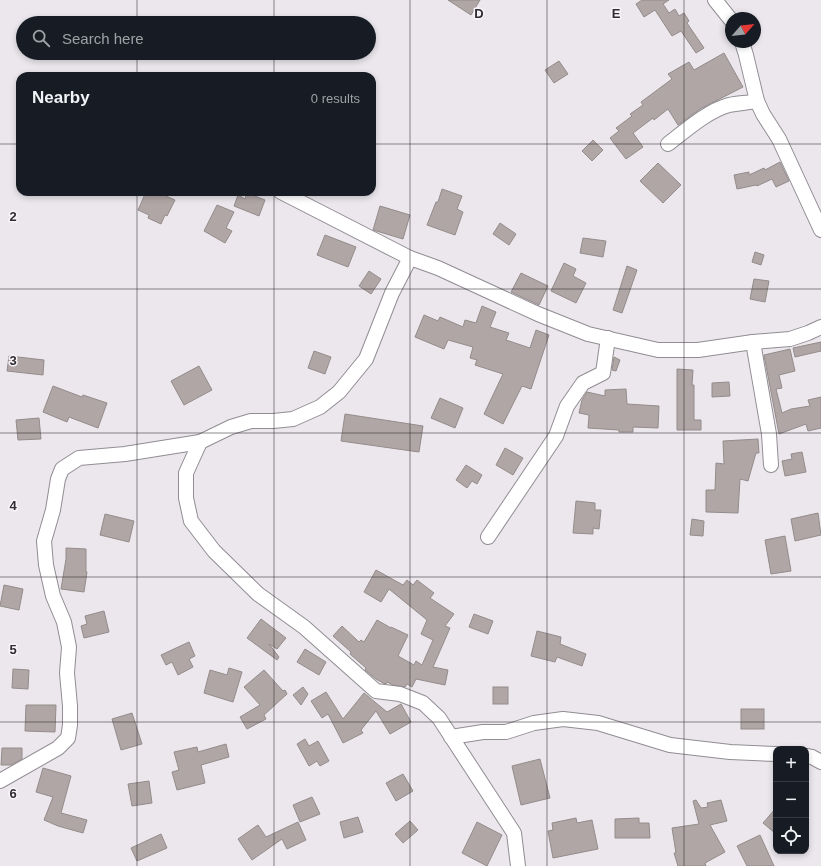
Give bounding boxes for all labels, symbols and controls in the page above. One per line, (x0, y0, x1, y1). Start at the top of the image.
text: D (474, 6, 484, 21)
text: E (612, 6, 621, 21)
north arrow (725, 12, 761, 48)
search box (16, 16, 376, 60)
icon: search (30, 27, 52, 49)
text: Search here (62, 30, 144, 47)
text: Nearby (32, 88, 90, 107)
text: 0 results (311, 91, 360, 106)
text: 2 (9, 209, 17, 224)
text: 3 (9, 353, 17, 368)
text: 4 (9, 498, 17, 513)
text: 5 (9, 642, 17, 657)
map controls (773, 746, 809, 854)
button: + (773, 746, 809, 782)
button: − (773, 782, 809, 818)
text: 6 (9, 786, 17, 801)
button: locate (773, 818, 809, 854)

